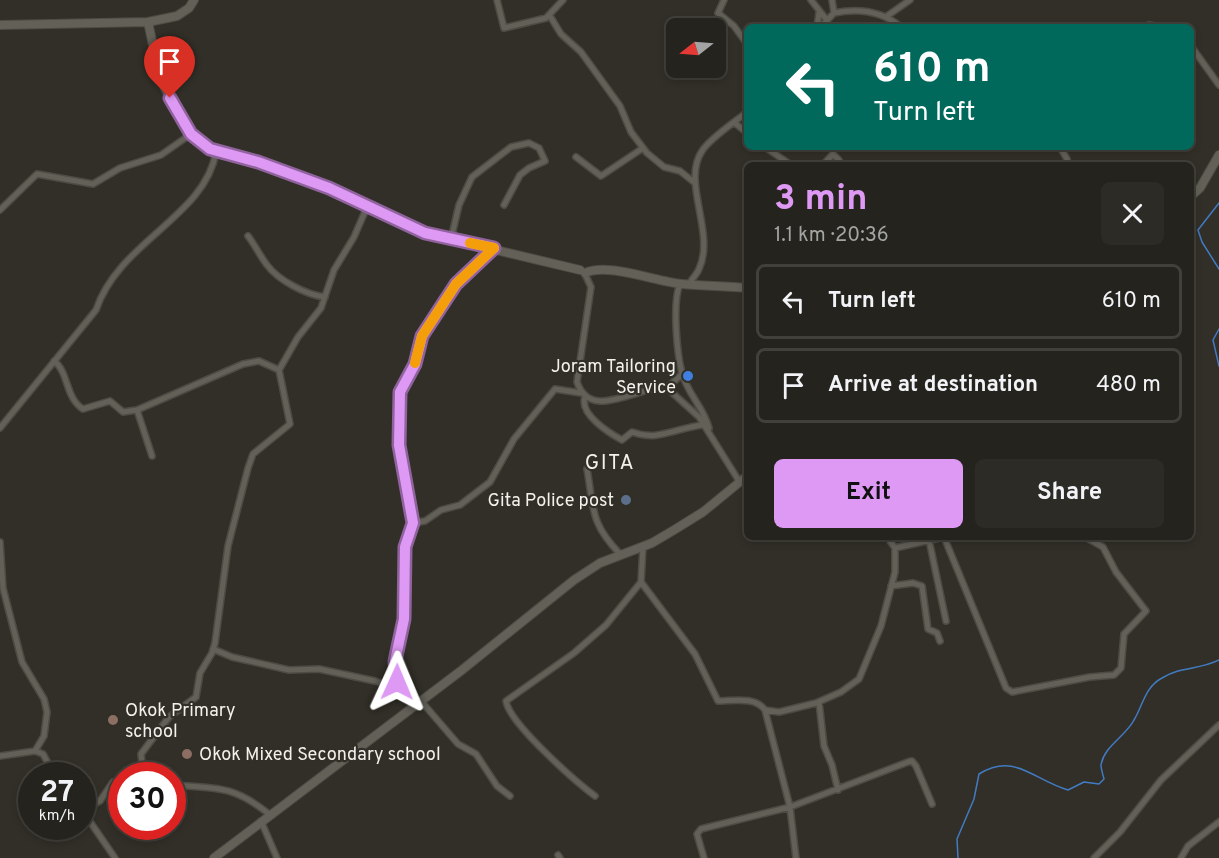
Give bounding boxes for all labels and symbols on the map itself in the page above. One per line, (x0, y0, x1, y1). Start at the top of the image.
north arrow (666, 18, 726, 78)
pin (144, 36, 195, 98)
place label: Joram Tailoring Service (551, 356, 676, 400)
marker: Joram Tailoring Service (681, 369, 695, 383)
district label: GITA (585, 450, 635, 477)
place label: Gita Police post (488, 490, 614, 513)
marker: Gita Police post (619, 493, 633, 507)
position arrow (365, 650, 429, 714)
place label: Okok Primary school (125, 700, 236, 744)
marker: Okok Primary school (106, 713, 120, 727)
place label: Okok Mixed Secondary school (199, 744, 441, 767)
marker: Okok Mixed Secondary school (180, 747, 194, 761)
speed limit sign: 30 (108, 762, 186, 840)

